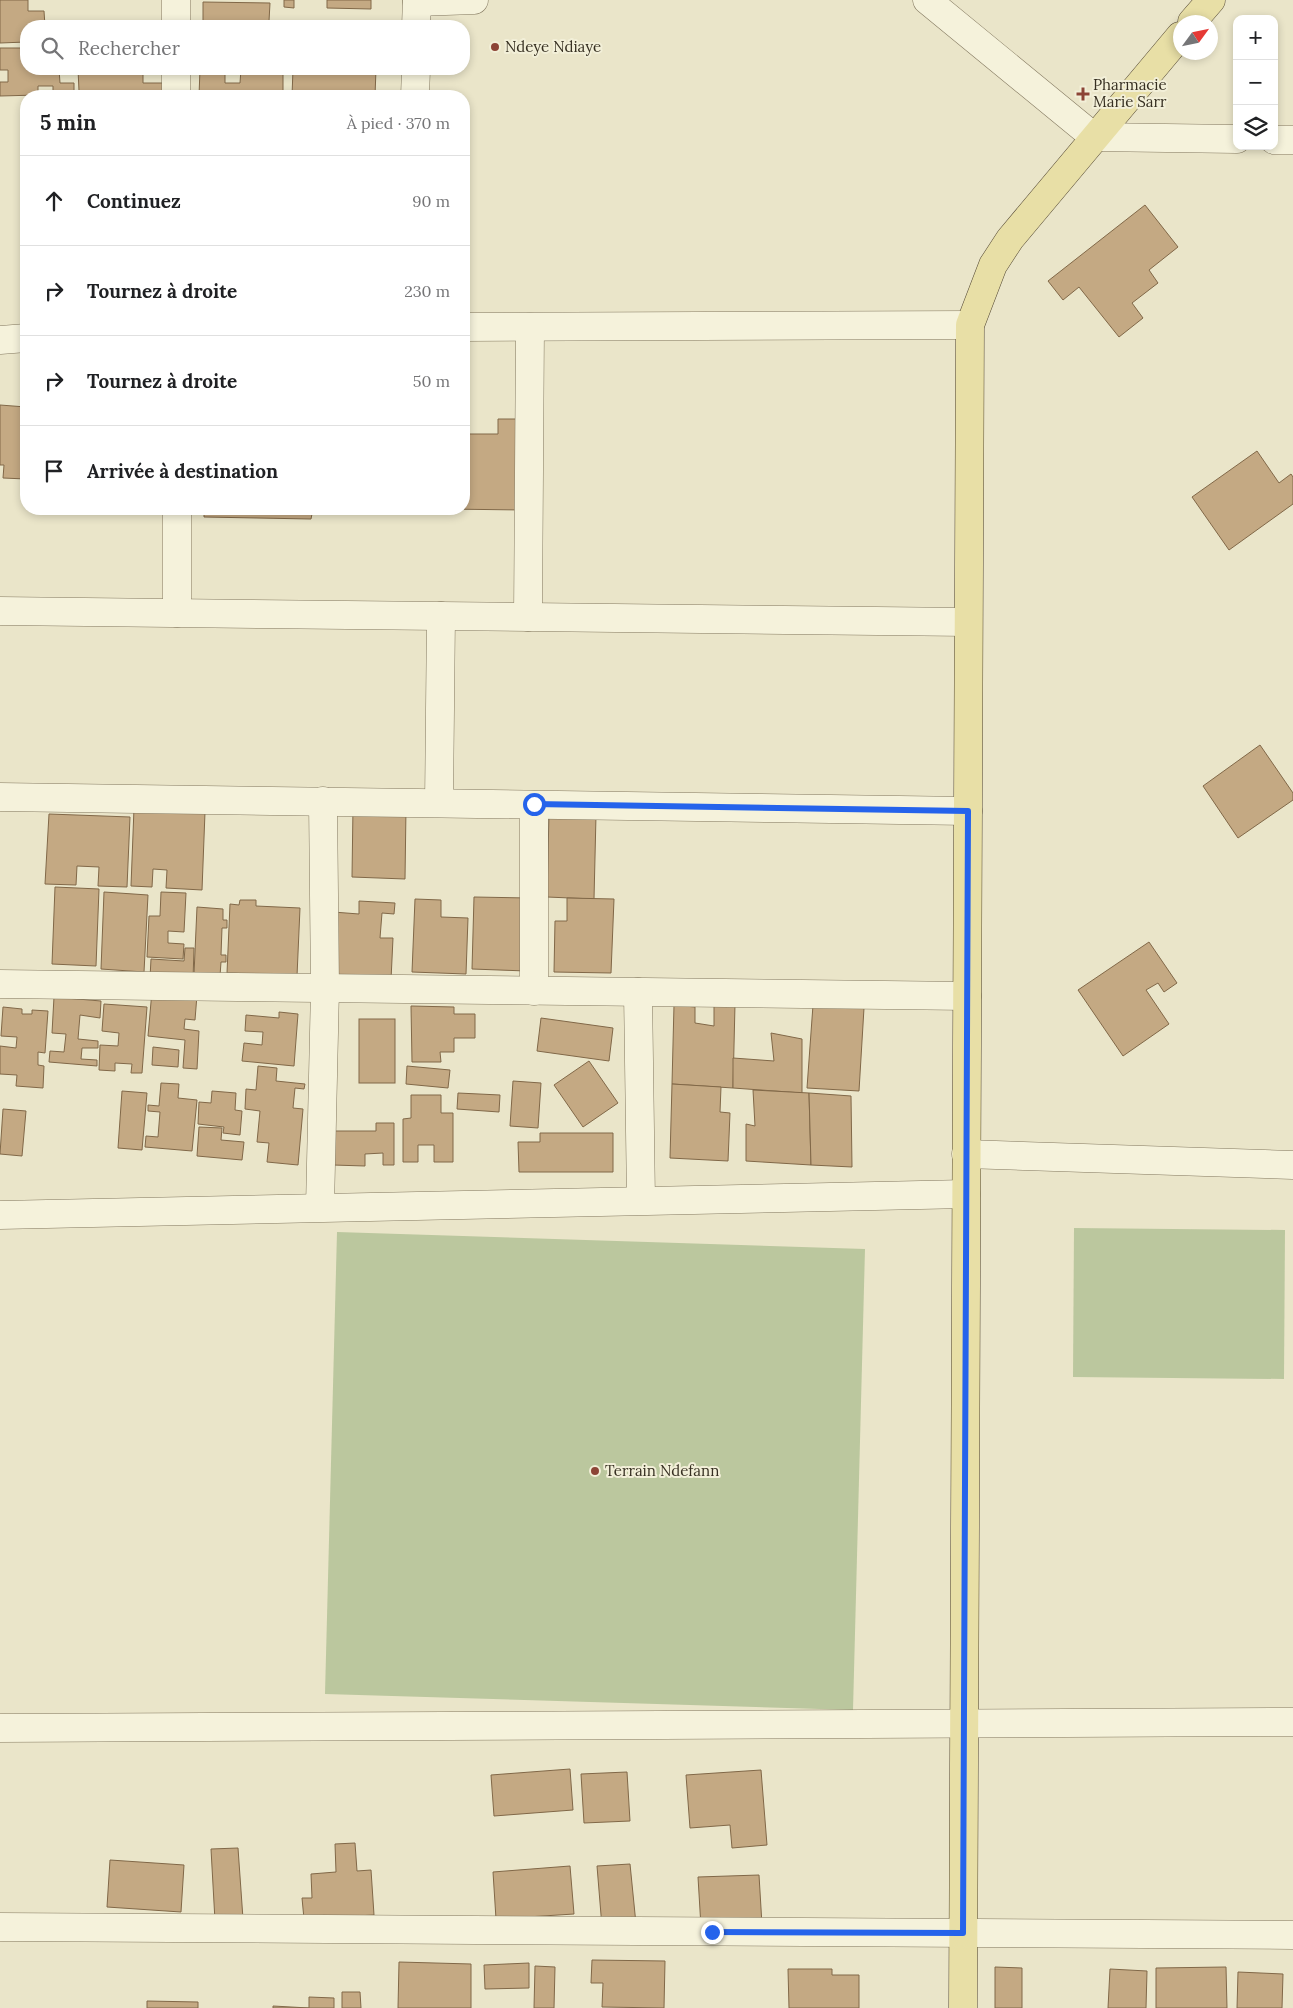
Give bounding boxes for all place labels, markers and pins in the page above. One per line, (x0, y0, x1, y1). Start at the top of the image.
place label: Ndeye Ndiaye (505, 37, 601, 56)
marker: Ndeye Ndiaye (489, 41, 501, 53)
place label: Pharmacie Marie Sarr (1093, 75, 1167, 111)
marker: Pharmacie Marie Sarr (1077, 88, 1089, 100)
place label: Terrain Ndefann (605, 1461, 719, 1480)
marker: Terrain Ndefann (589, 1465, 601, 1477)

